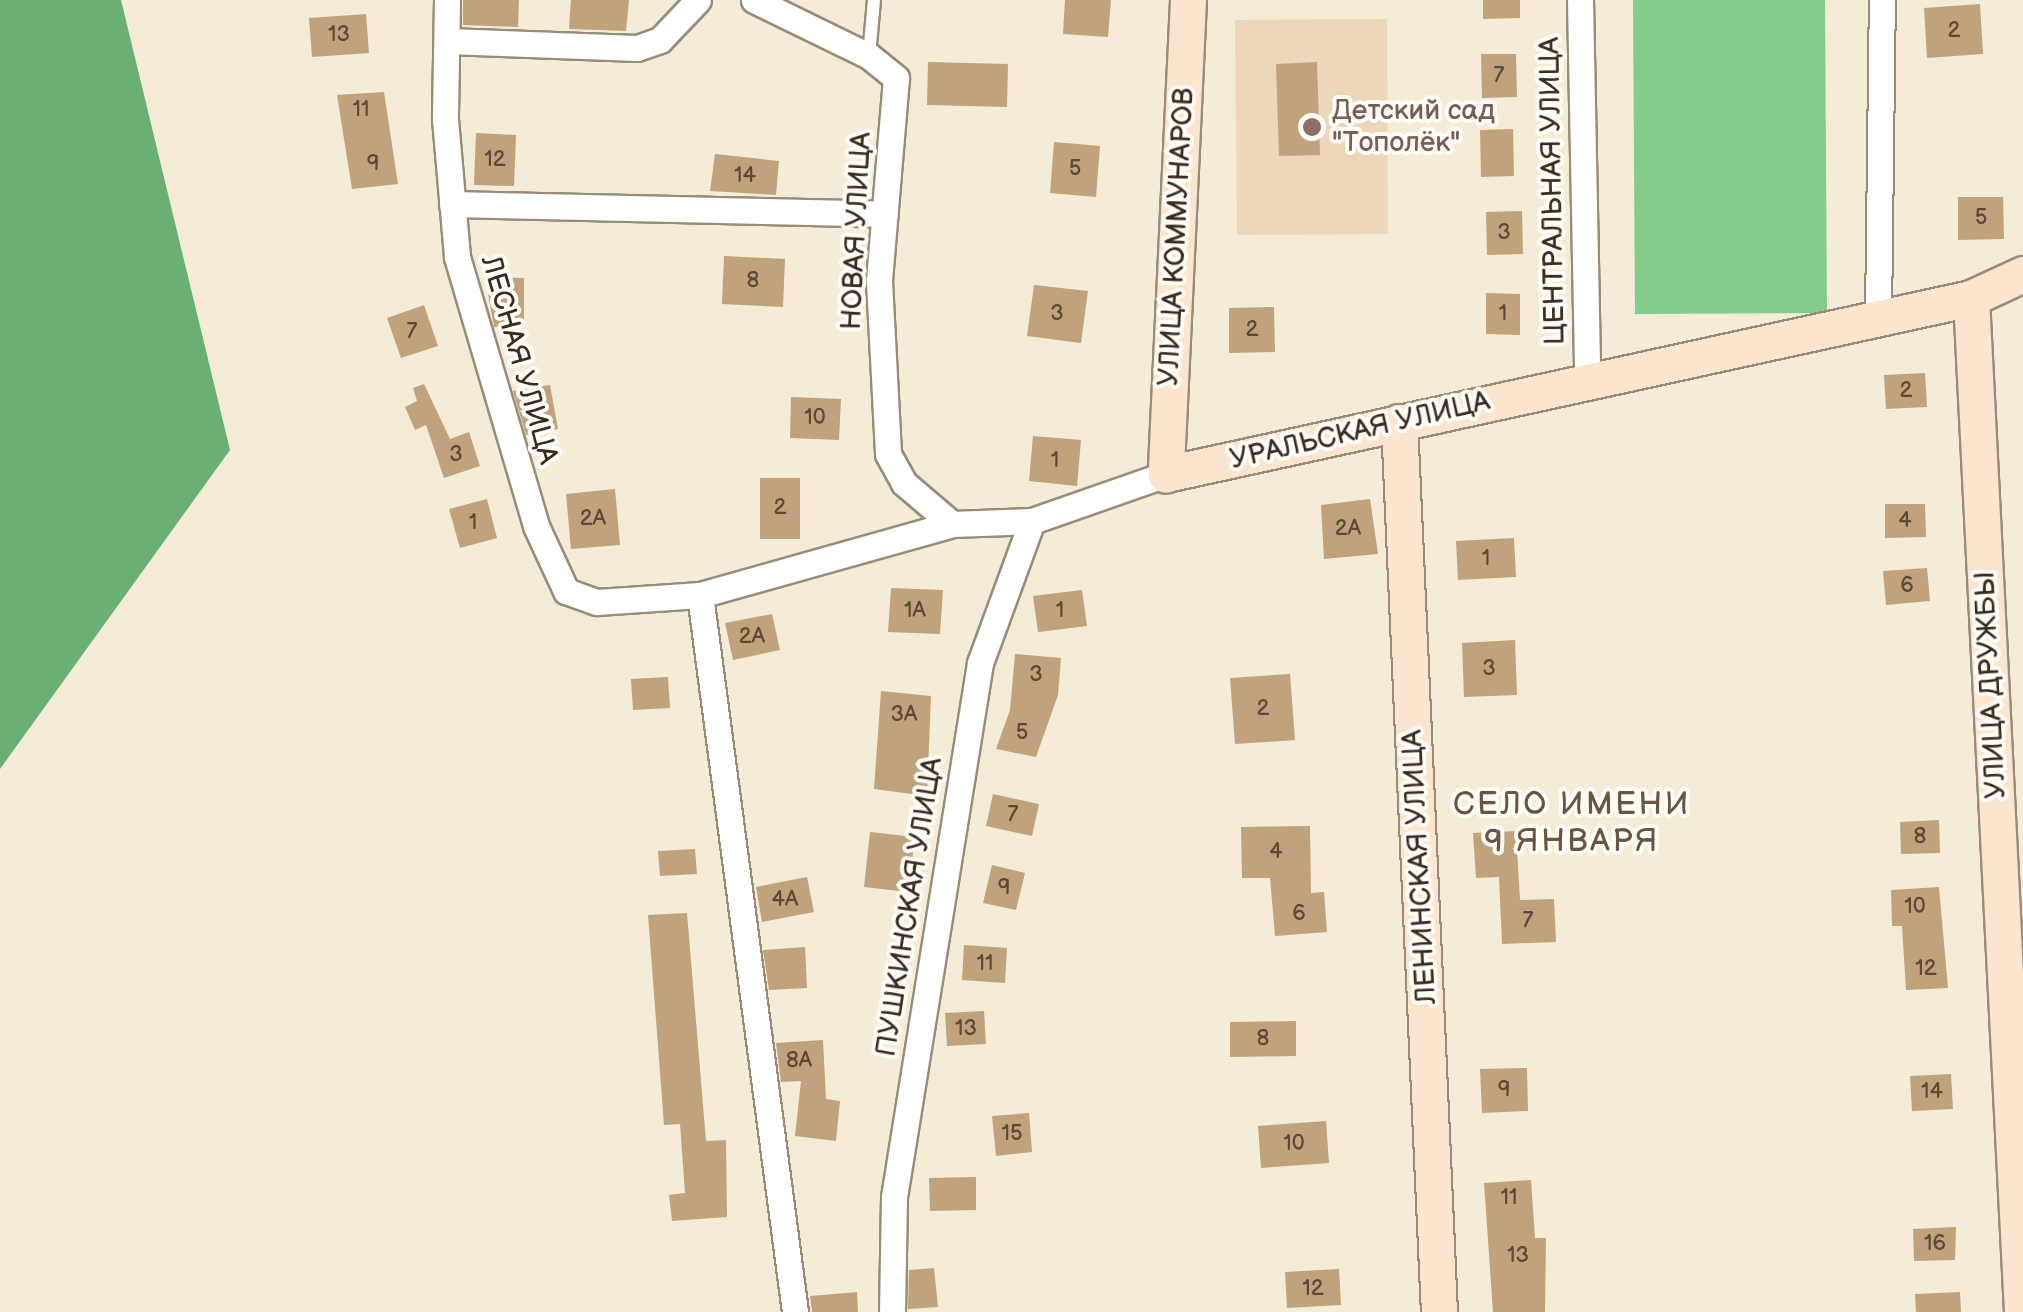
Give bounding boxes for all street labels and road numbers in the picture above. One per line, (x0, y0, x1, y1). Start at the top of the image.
street label: ЦЕНТРАЛЬНАЯ УЛИЦА (1534, 37, 1572, 345)
street label: УЛИЦА КОММУНАРОВ (1152, 87, 1202, 387)
street label: НОВАЯ УЛИЦА (835, 131, 879, 331)
street label: ЛЕСНАЯ УЛИЦА (473, 252, 565, 468)
street label: УРАЛЬСКАЯ УЛИЦА (1227, 385, 1493, 477)
street label: УЛИЦА ДРУЖБЫ (1968, 570, 2014, 800)
street label: ЛЕНИНСКАЯ УЛИЦА (1396, 729, 1444, 1005)
street label: ПУШКИНСКАЯ УЛИЦА (870, 755, 950, 1059)

